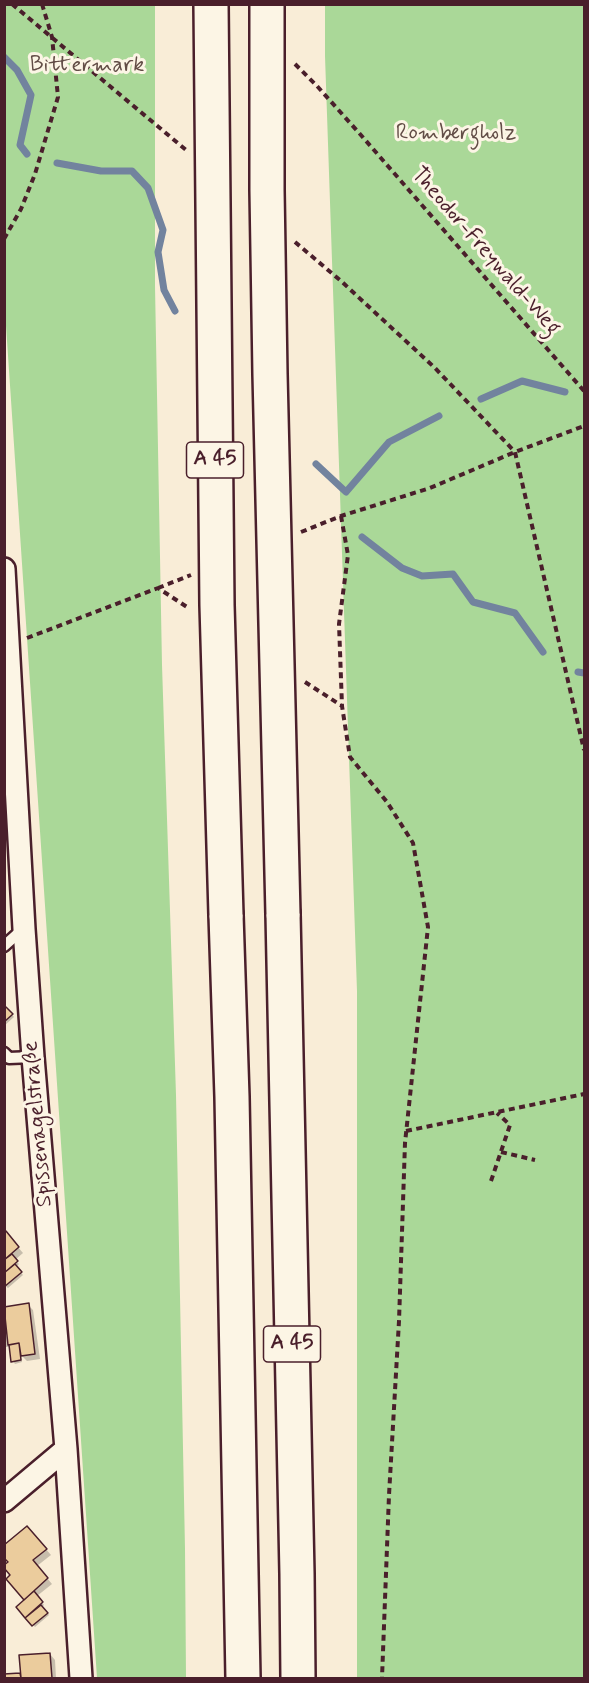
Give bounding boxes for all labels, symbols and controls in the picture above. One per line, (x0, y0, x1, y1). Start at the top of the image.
park label: Bittermark (30, 53, 144, 79)
park label: Rombergholz (396, 121, 516, 147)
street label: Theodor-Freywald-Weg (405, 162, 565, 342)
road number: A 45 (186, 442, 244, 478)
street label: Spissenagelstraße (19, 1040, 59, 1208)
road number: A 45 (264, 1326, 320, 1362)

